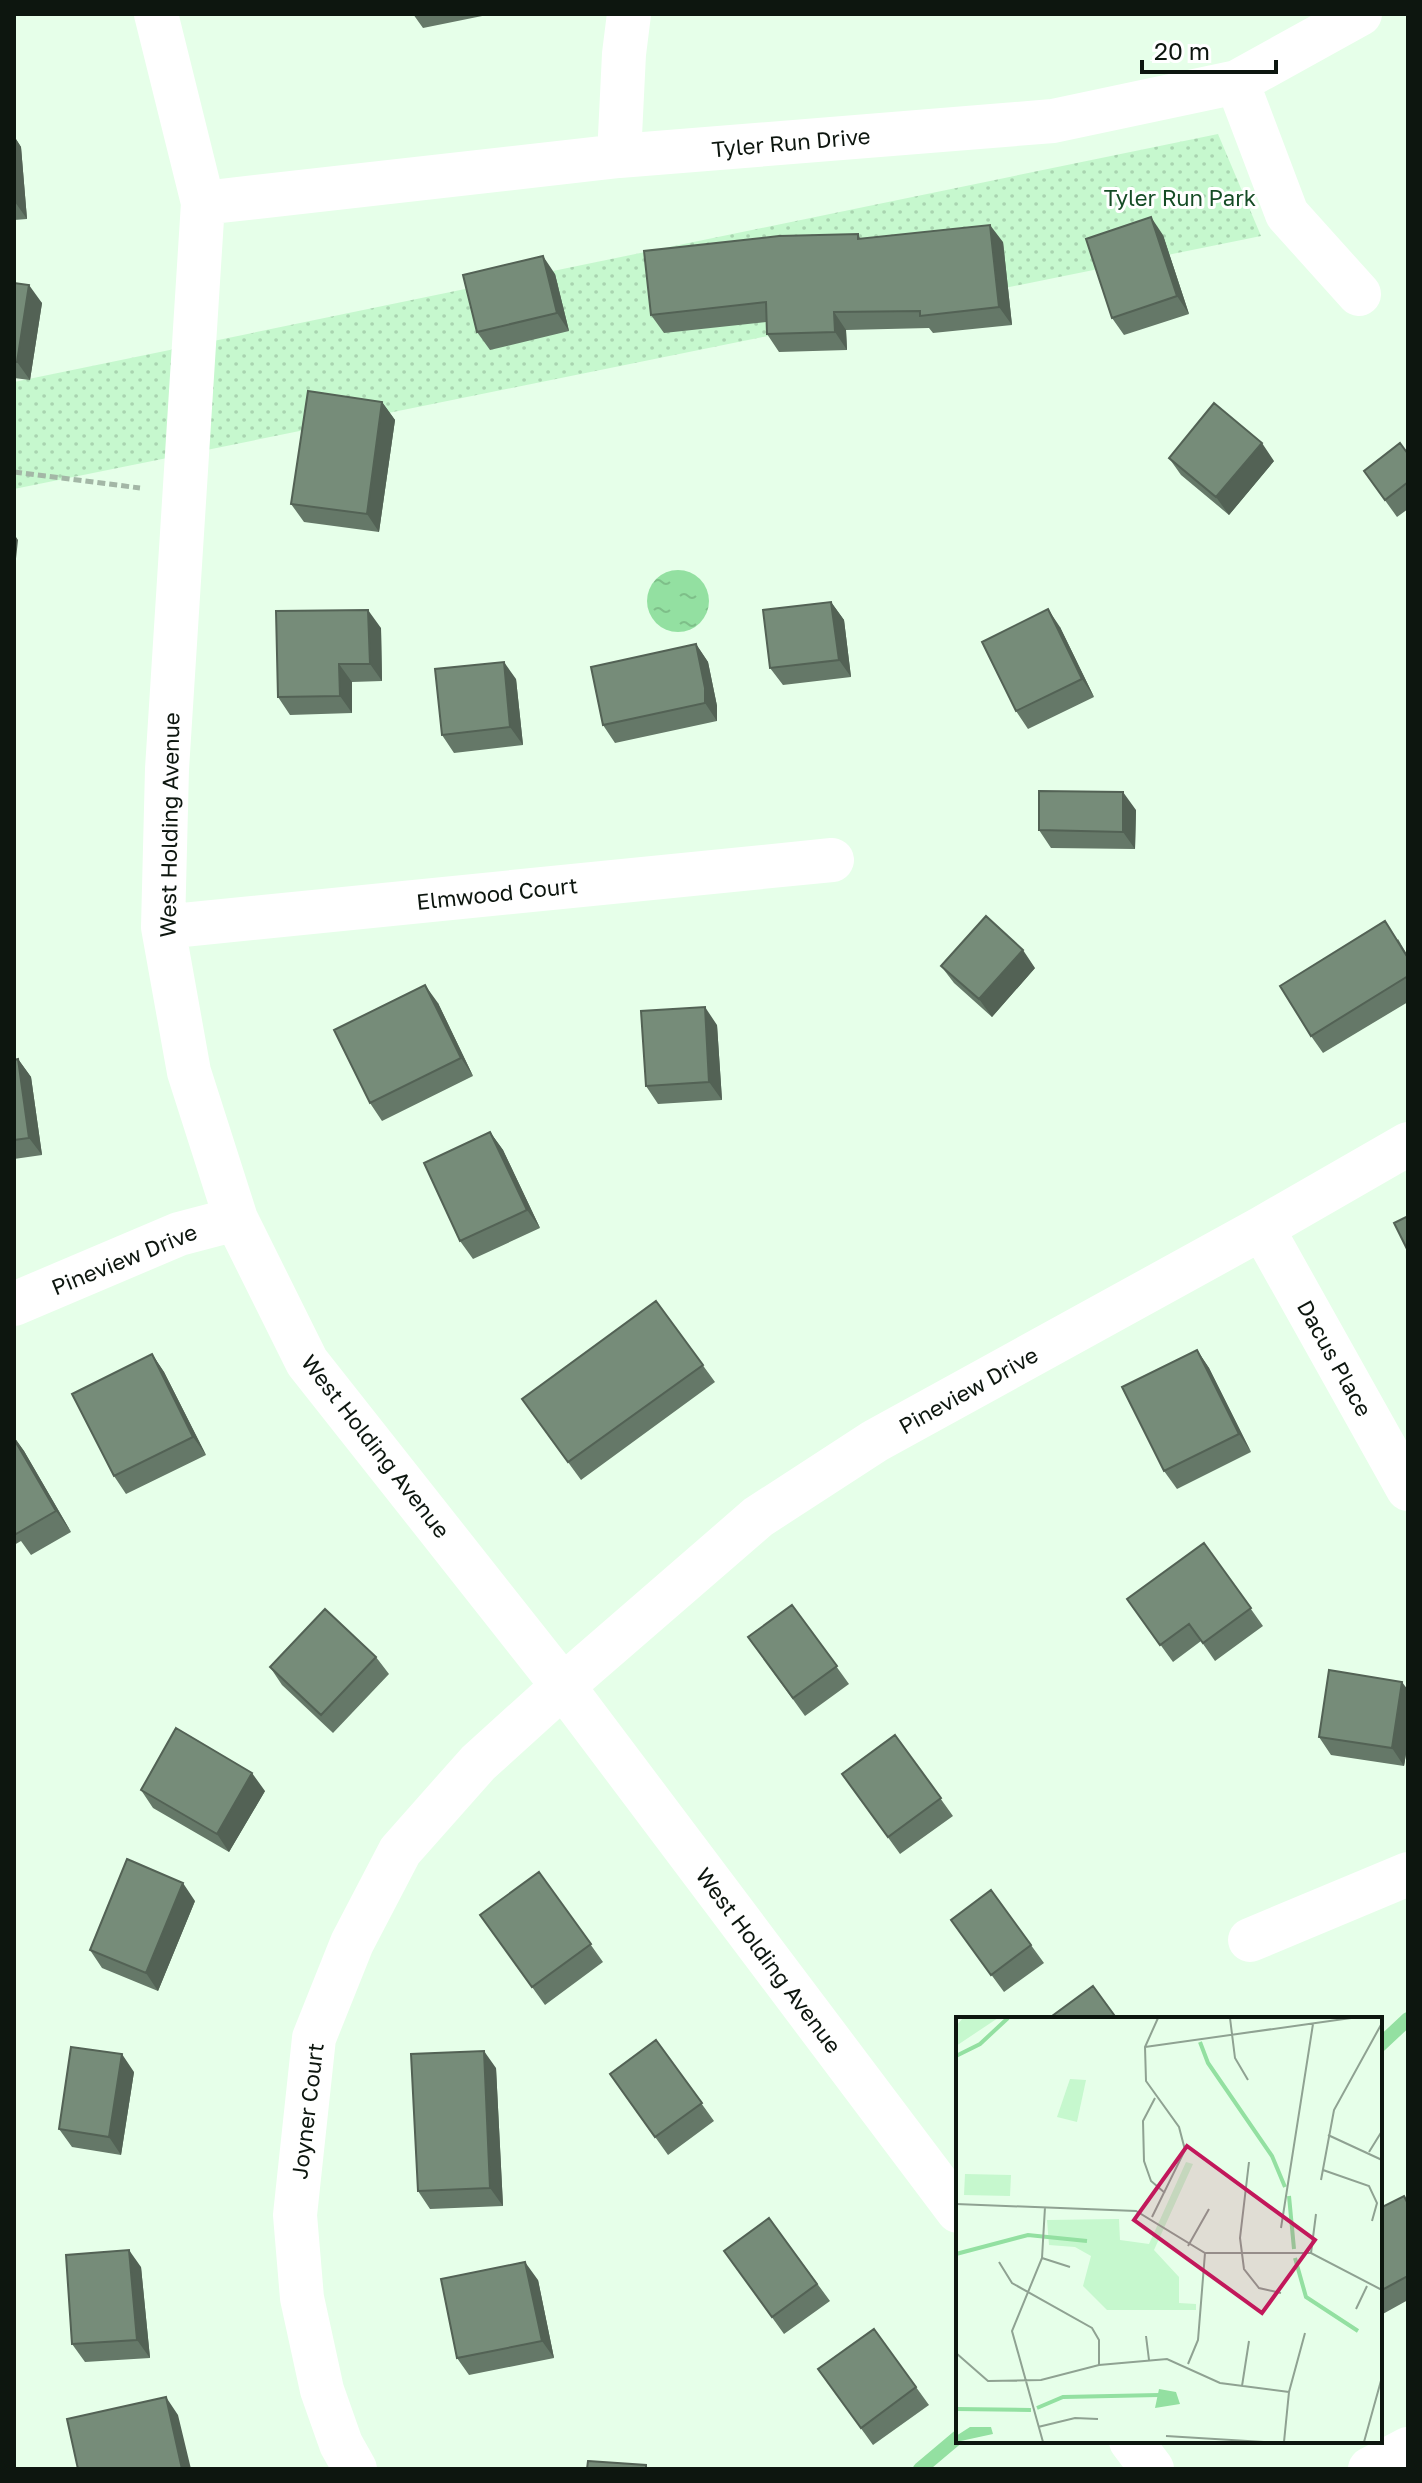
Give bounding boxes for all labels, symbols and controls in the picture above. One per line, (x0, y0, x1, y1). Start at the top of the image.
scale bar (1142, 24, 1276, 74)
text: 20 m (1154, 36, 1210, 65)
street label: Tyler Run Drive (711, 122, 871, 162)
park label: Tyler Run Park (1104, 184, 1256, 211)
street label: West Holding Avenue (154, 712, 184, 938)
street label: Elmwood Court (415, 871, 579, 915)
street label: Pineview Drive (47, 1217, 201, 1301)
street label: Dacus Place (1292, 1295, 1378, 1421)
street label: Pineview Drive (894, 1341, 1042, 1439)
street label: West Holding Avenue (296, 1349, 456, 1543)
street label: West Holding Avenue (690, 1862, 848, 2058)
inset map (956, 2017, 1382, 2443)
street label: Joyner Court (285, 2041, 329, 2181)

